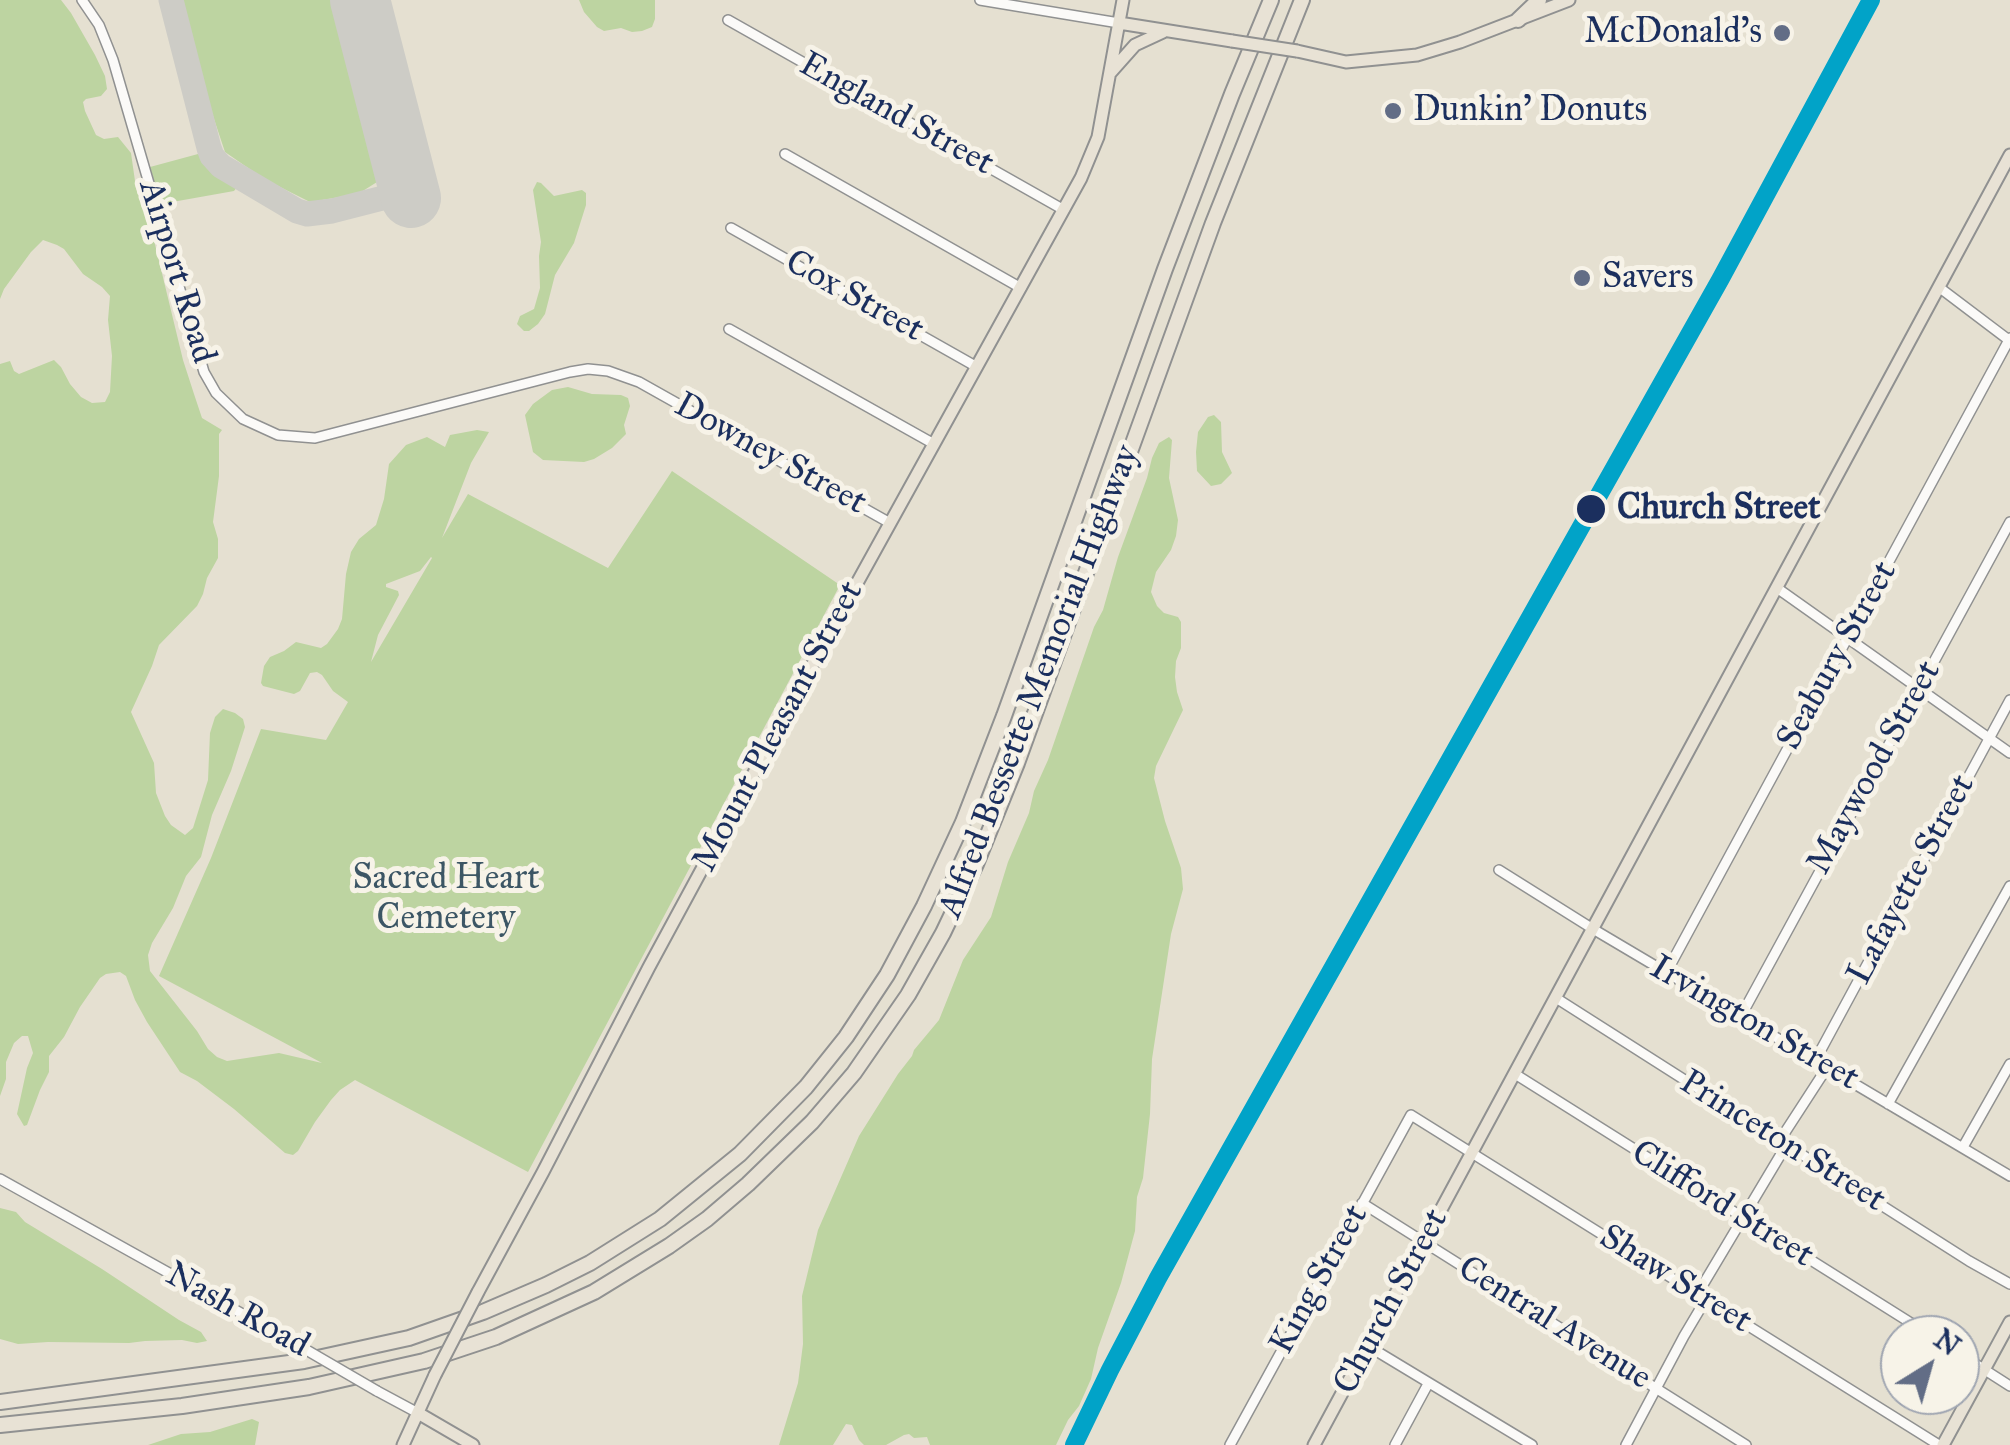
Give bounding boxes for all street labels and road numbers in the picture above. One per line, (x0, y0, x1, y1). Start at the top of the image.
street label: England Street (792, 44, 1000, 186)
street label: Airport Road (128, 175, 224, 369)
street label: Cox Street (778, 242, 930, 352)
street label: Downey Street (667, 385, 873, 525)
street label: Alfred Bessette Memorial Highway (930, 440, 1150, 924)
street label: Seabury Street (1769, 554, 1907, 758)
street label: Mount Pleasant Street (685, 575, 873, 879)
street label: Maywood Street (1799, 654, 1951, 882)
street label: Lafayette Street (1839, 768, 1985, 992)
street label: Irvington Street (1642, 947, 1866, 1101)
street label: Princeton Street (1671, 1062, 1893, 1222)
street label: Clifford Street (1623, 1132, 1821, 1278)
street label: King Street (1262, 1198, 1378, 1362)
street label: Church Street (1326, 1202, 1458, 1402)
street label: Shaw Street (1591, 1217, 1759, 1343)
street label: Central Avenue (1450, 1248, 1658, 1400)
street label: Nash Road (158, 1254, 316, 1368)

